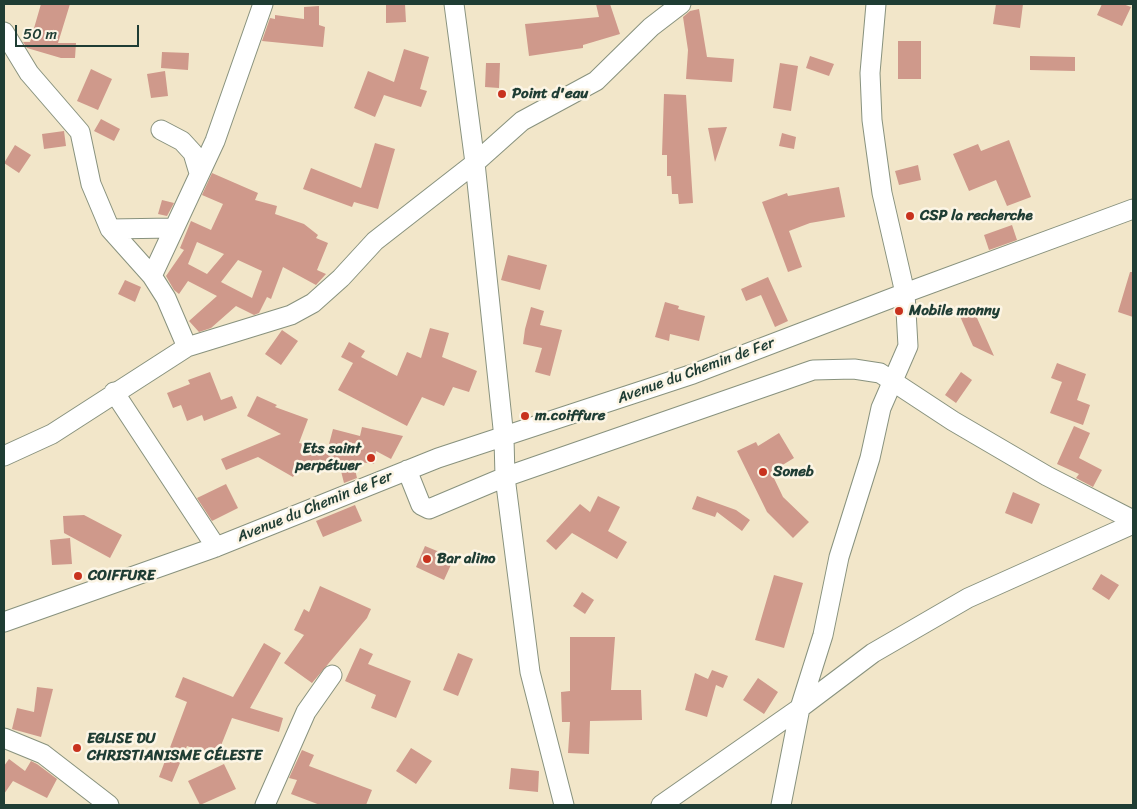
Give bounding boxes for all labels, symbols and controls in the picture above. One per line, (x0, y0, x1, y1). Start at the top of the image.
scale bar (18, 15, 141, 47)
text: 50 m (23, 21, 57, 47)
place label: Point d'eau (512, 85, 588, 103)
marker: Point d'eau (496, 88, 508, 100)
place label: CSP la recherche (920, 207, 1033, 225)
marker: CSP la recherche (904, 210, 916, 222)
place label: Mobile monny (909, 302, 1000, 320)
marker: Mobile monny (893, 305, 905, 317)
street label: Avenue du Chemin de Fer (615, 334, 777, 408)
place label: m.coiffure (535, 407, 605, 425)
marker: m.coiffure (519, 410, 531, 422)
place label: Ets saint perpétuer (296, 440, 361, 475)
marker: Ets saint perpétuer (365, 452, 377, 464)
place label: Soneb (773, 463, 814, 481)
marker: Soneb (757, 466, 769, 478)
street label: Avenue du Chemin de Fer (235, 468, 395, 546)
place label: Bar alino (437, 550, 495, 568)
marker: Bar alino (421, 553, 433, 565)
place label: COIFFURE (88, 567, 155, 585)
marker: COIFFURE (72, 570, 84, 582)
place label: EGLISE DU CHRISTIANISME CÉLESTE (87, 730, 262, 765)
marker: EGLISE DU CHRISTIANISME CÉLESTE (71, 742, 83, 754)

